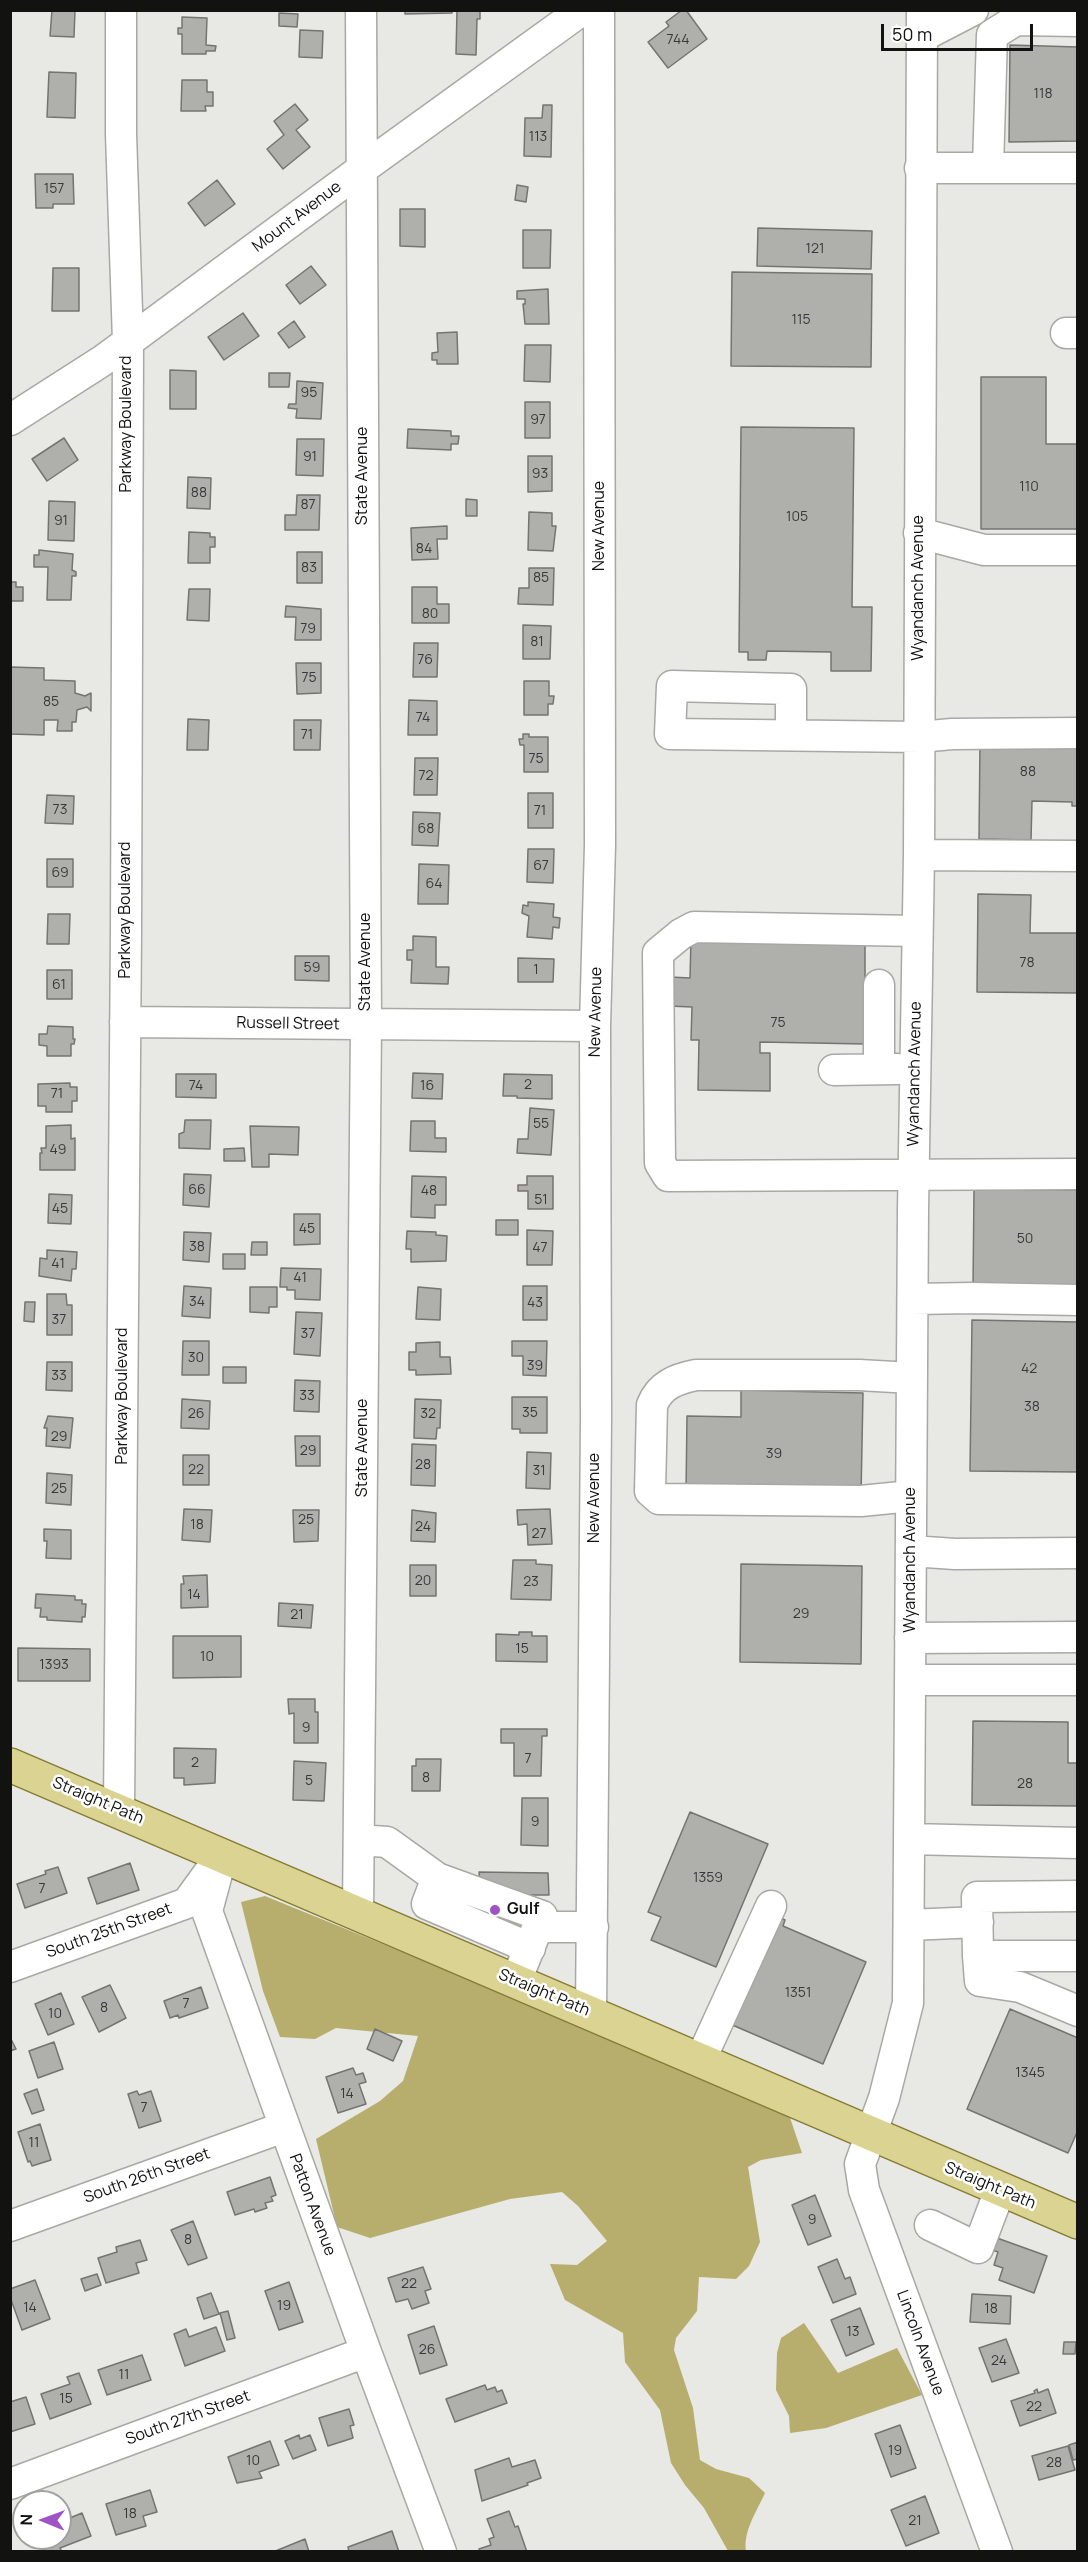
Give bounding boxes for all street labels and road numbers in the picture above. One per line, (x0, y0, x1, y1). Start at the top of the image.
street label: Mount Avenue (249, 177, 345, 257)
street label: Parkway Boulevard (117, 356, 137, 492)
street label: State Avenue (353, 427, 373, 525)
street label: New Avenue (590, 481, 610, 571)
street label: Wyandanch Avenue (909, 515, 929, 661)
street label: Parkway Boulevard (116, 842, 136, 978)
street label: State Avenue (356, 913, 376, 1011)
street label: New Avenue (586, 967, 606, 1057)
street label: Wyandanch Avenue (904, 1001, 926, 1147)
street label: Russell Street (236, 1013, 340, 1035)
street label: Parkway Boulevard (113, 1328, 133, 1464)
street label: State Avenue (353, 1399, 373, 1497)
street label: New Avenue (585, 1453, 605, 1543)
street label: Wyandanch Avenue (901, 1487, 921, 1633)
street label: Straight Path (50, 1773, 146, 1829)
street label: South 25th Street (44, 1899, 174, 1963)
street label: Straight Path (496, 1965, 592, 2021)
street label: South 26th Street (81, 2144, 213, 2208)
street label: Patton Avenue (285, 2151, 339, 2259)
street label: Straight Path (942, 2158, 1038, 2214)
street label: Lincoln Avenue (892, 2288, 948, 2398)
street label: South 27th Street (123, 2387, 253, 2449)

